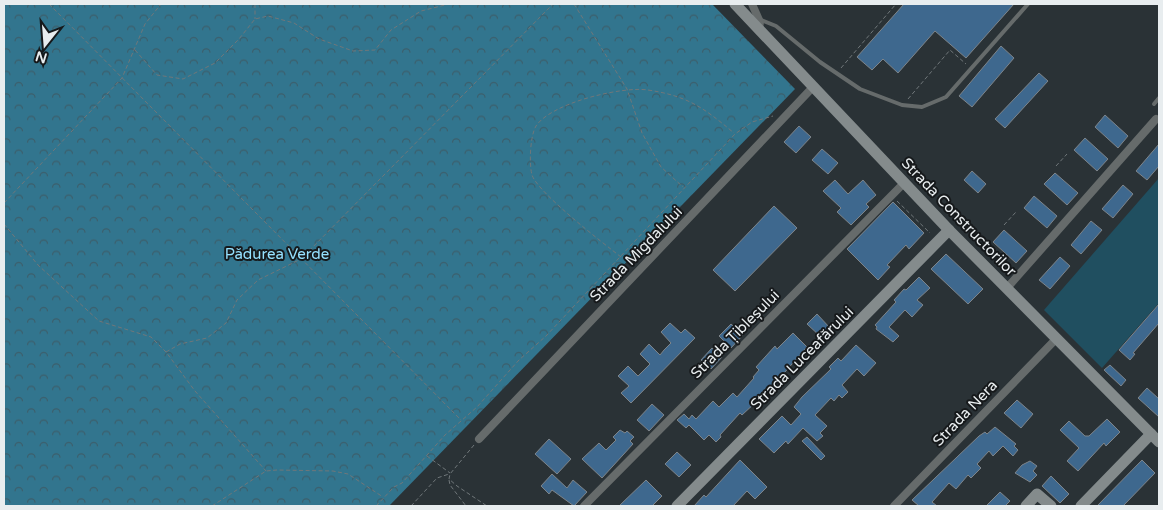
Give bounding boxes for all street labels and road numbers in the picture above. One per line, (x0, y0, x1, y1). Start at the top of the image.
street label: Strada Constructorilor (898, 154, 1020, 280)
street label: Strada Migdalului (586, 203, 686, 305)
street label: Strada Țibleșului (687, 286, 783, 382)
street label: Strada Luceafărului (747, 303, 857, 413)
street label: Strada Nera (929, 376, 1001, 450)

